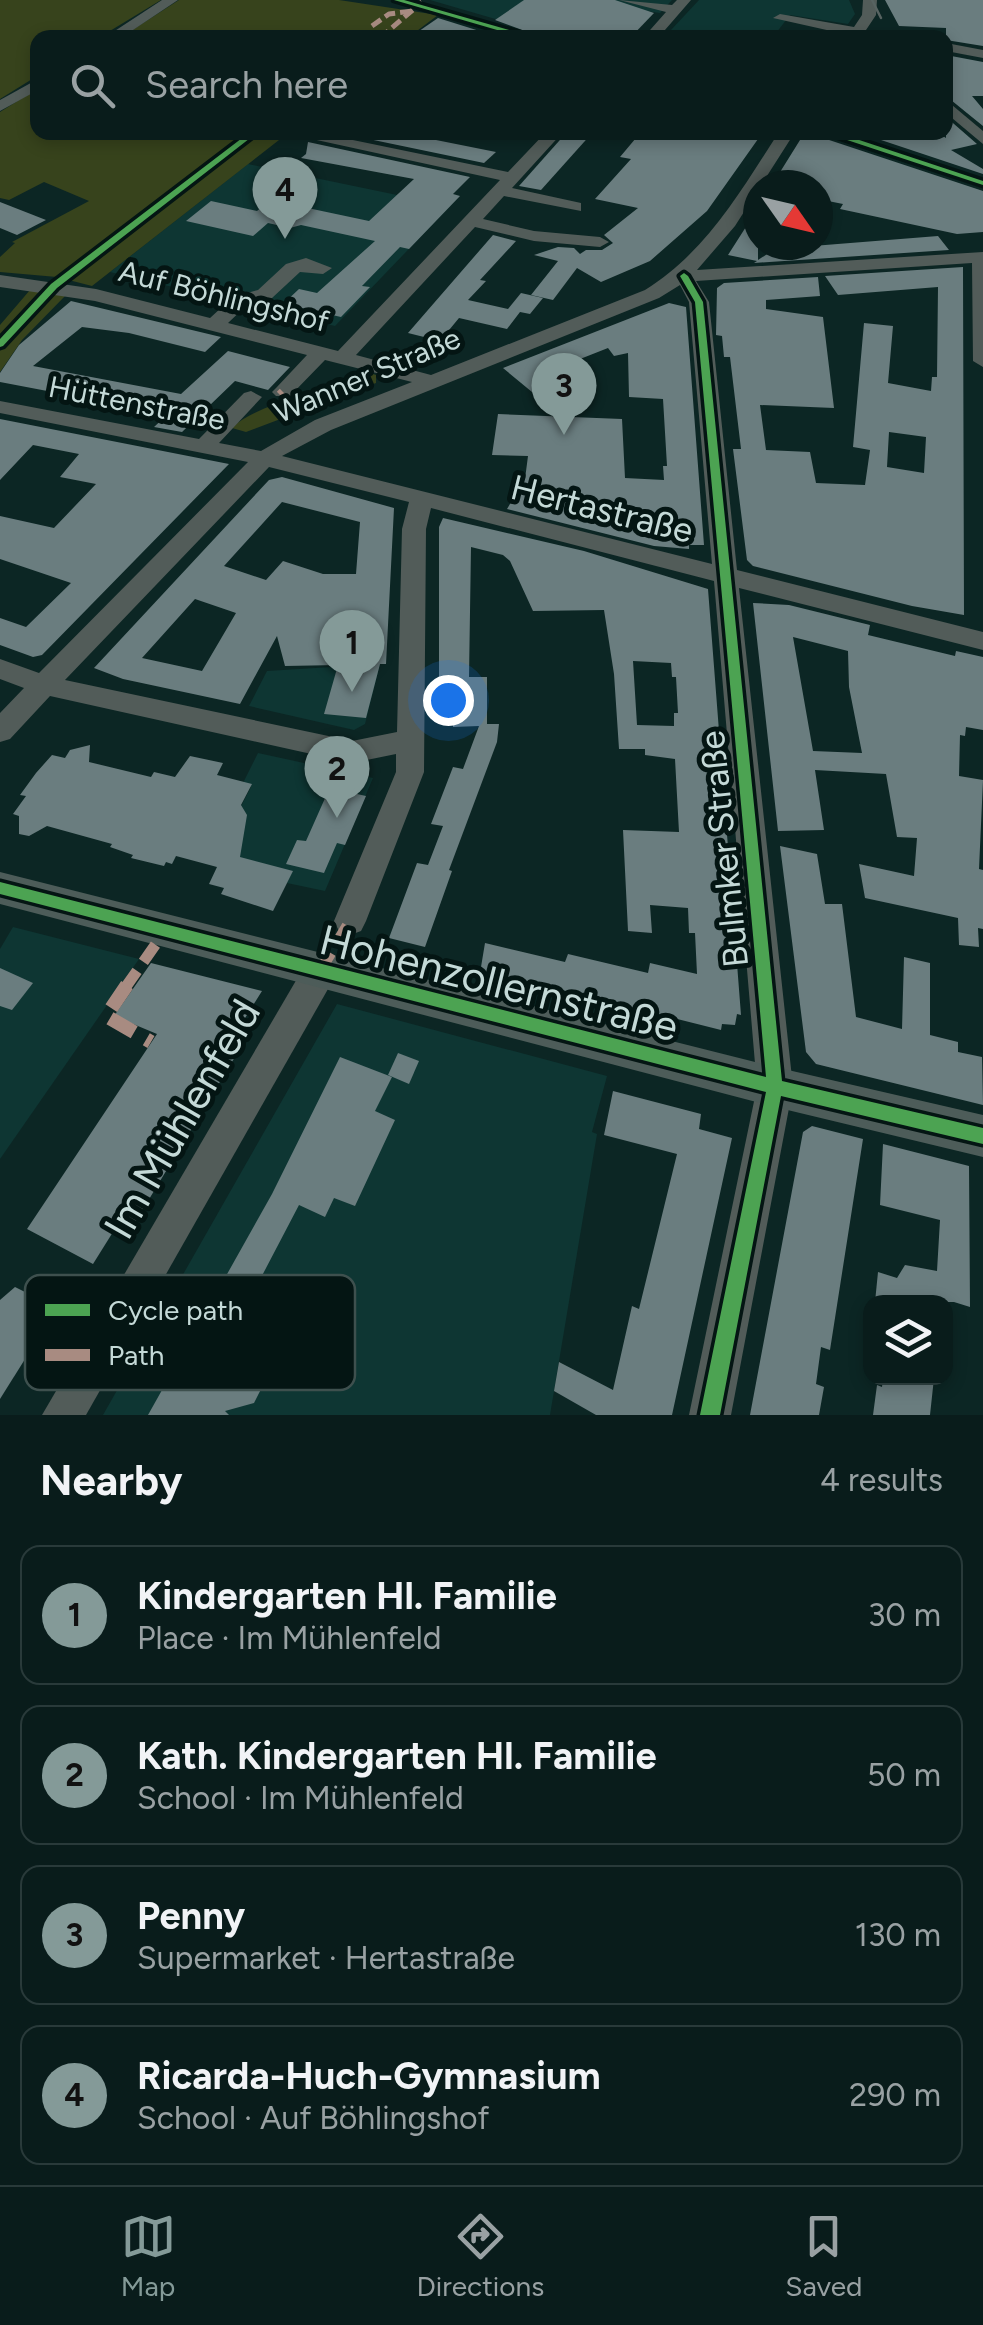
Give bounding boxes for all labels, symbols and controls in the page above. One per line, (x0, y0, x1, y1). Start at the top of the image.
search box (30, 30, 953, 140)
icon: search (65, 58, 120, 113)
text: Search here (145, 62, 348, 108)
pin: 4 (252, 156, 318, 239)
north arrow (743, 170, 833, 260)
street label: Auf Böhlingshof (115, 252, 333, 340)
street label: Wanner Straße (268, 319, 466, 431)
pin: 3 (532, 352, 596, 435)
street label: Hüttenstraße (46, 368, 228, 438)
street label: Hertastraße (507, 466, 697, 552)
pin: 1 (320, 610, 384, 692)
your location (423, 675, 474, 726)
street label: Bulmker Straße (691, 729, 757, 969)
pin: 2 (304, 736, 370, 818)
street label: Hohenzollernstraße (315, 914, 683, 1052)
street label: Im Mühlenfeld (93, 990, 271, 1248)
legend (25, 1275, 355, 1390)
text: Cycle path (108, 1293, 243, 1327)
map controls (863, 1295, 953, 1385)
button: layers (863, 1295, 953, 1385)
text: Path (108, 1338, 164, 1372)
text: Nearby (40, 1455, 182, 1506)
text: 4 results (820, 1461, 943, 1499)
text: Kindergarten Hl. Familie (137, 1573, 557, 1619)
text: 1 (68, 1596, 81, 1634)
text: 30 m (868, 1596, 941, 1634)
text: Place · Im Mühlenfeld (137, 1619, 442, 1657)
text: Kath. Kindergarten Hl. Familie (137, 1733, 657, 1779)
text: 2 (65, 1756, 84, 1794)
text: 50 m (867, 1756, 941, 1794)
text: School · Im Mühlenfeld (137, 1779, 464, 1817)
text: Penny (137, 1893, 245, 1939)
text: 3 (66, 1916, 83, 1954)
text: 130 m (855, 1916, 941, 1954)
text: Supermarket · Hertastraße (137, 1939, 515, 1977)
text: Ricarda-Huch-Gymnasium (137, 2053, 601, 2099)
text: 4 (64, 2076, 85, 2114)
text: 290 m (849, 2076, 941, 2114)
text: School · Auf Böhlingshof (137, 2099, 489, 2137)
tab: Map (121, 2209, 176, 2303)
tab: Directions (417, 2209, 544, 2303)
tab: Saved (785, 2209, 862, 2303)

